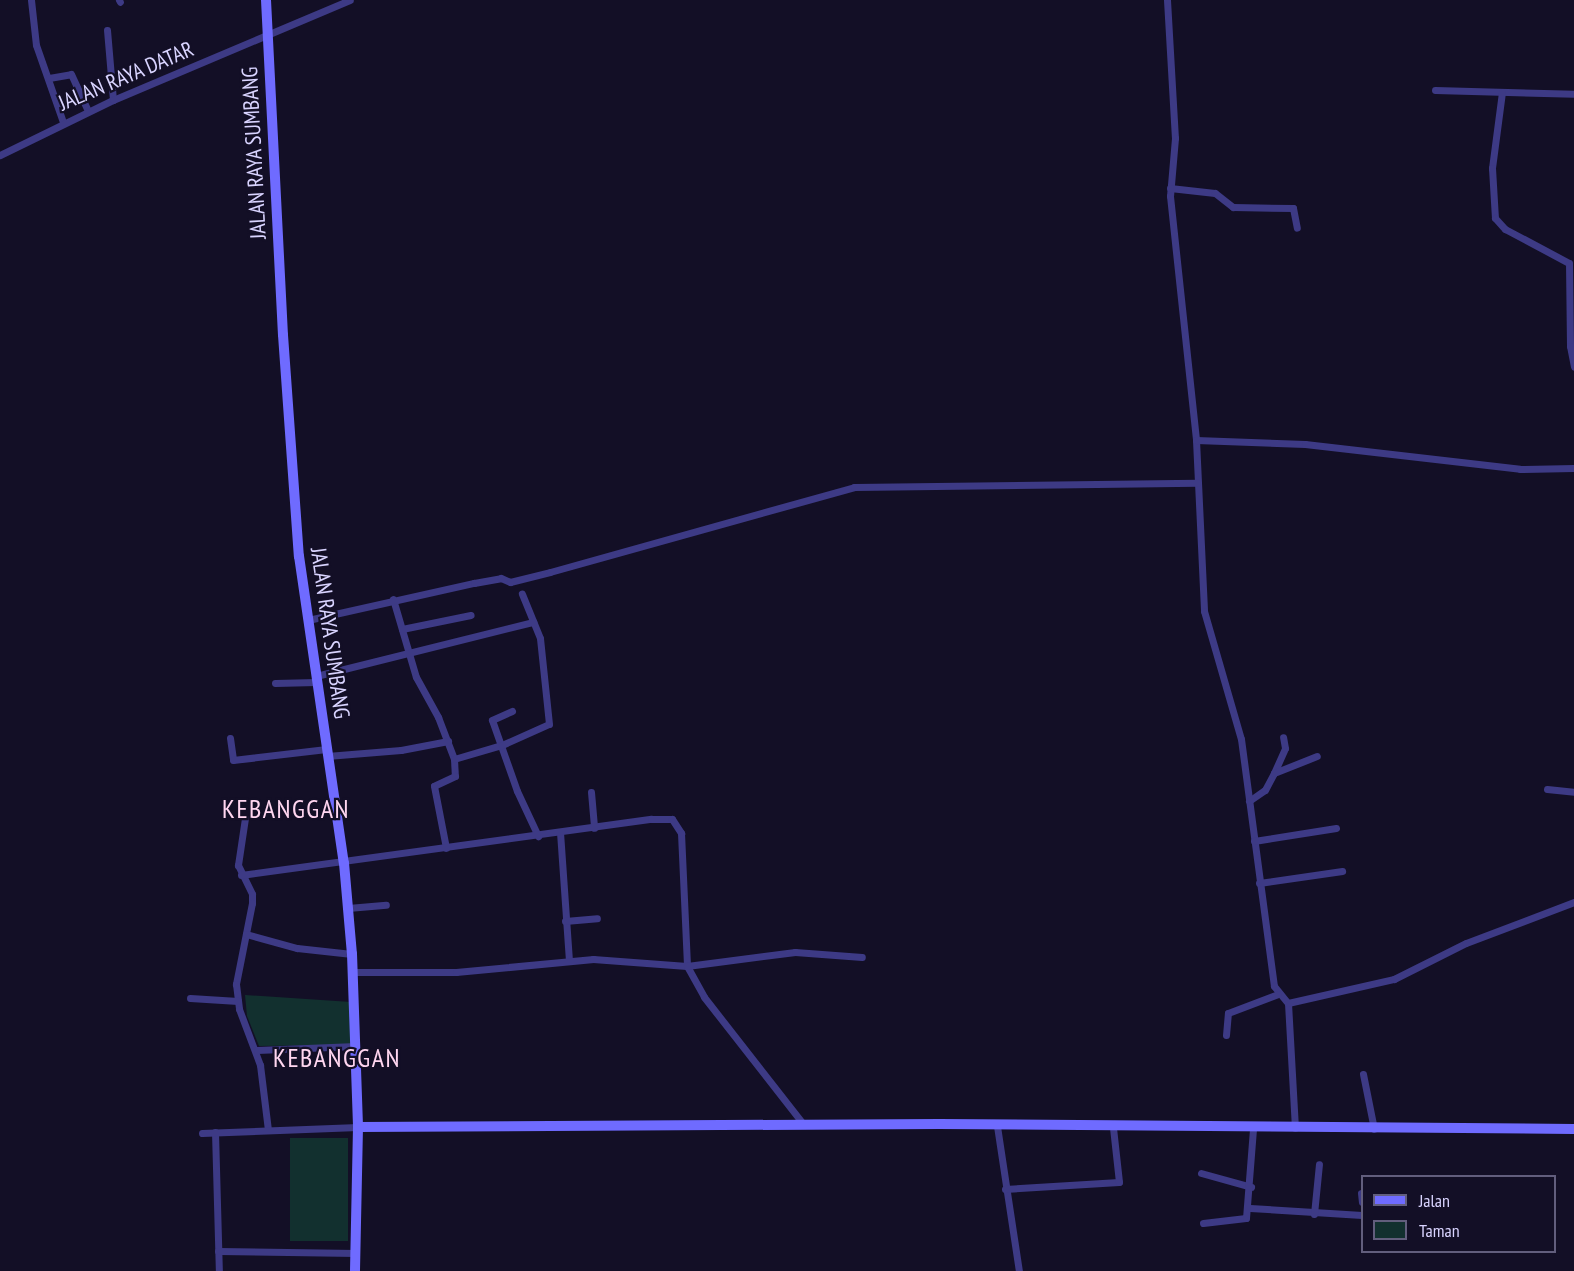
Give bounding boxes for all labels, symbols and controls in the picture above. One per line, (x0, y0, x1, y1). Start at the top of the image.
street label: JALAN RAYA DATAR (54, 36, 198, 116)
street label: JALAN RAYA SUMBANG (236, 66, 272, 240)
street label: JALAN RAYA SUMBANG (305, 545, 355, 721)
district label: KEBANGGAN (222, 793, 350, 825)
district label: KEBANGGAN (273, 1042, 401, 1074)
legend (1361, 1175, 1556, 1253)
text: Jalan (1419, 1189, 1450, 1212)
text: Taman (1419, 1219, 1460, 1242)

